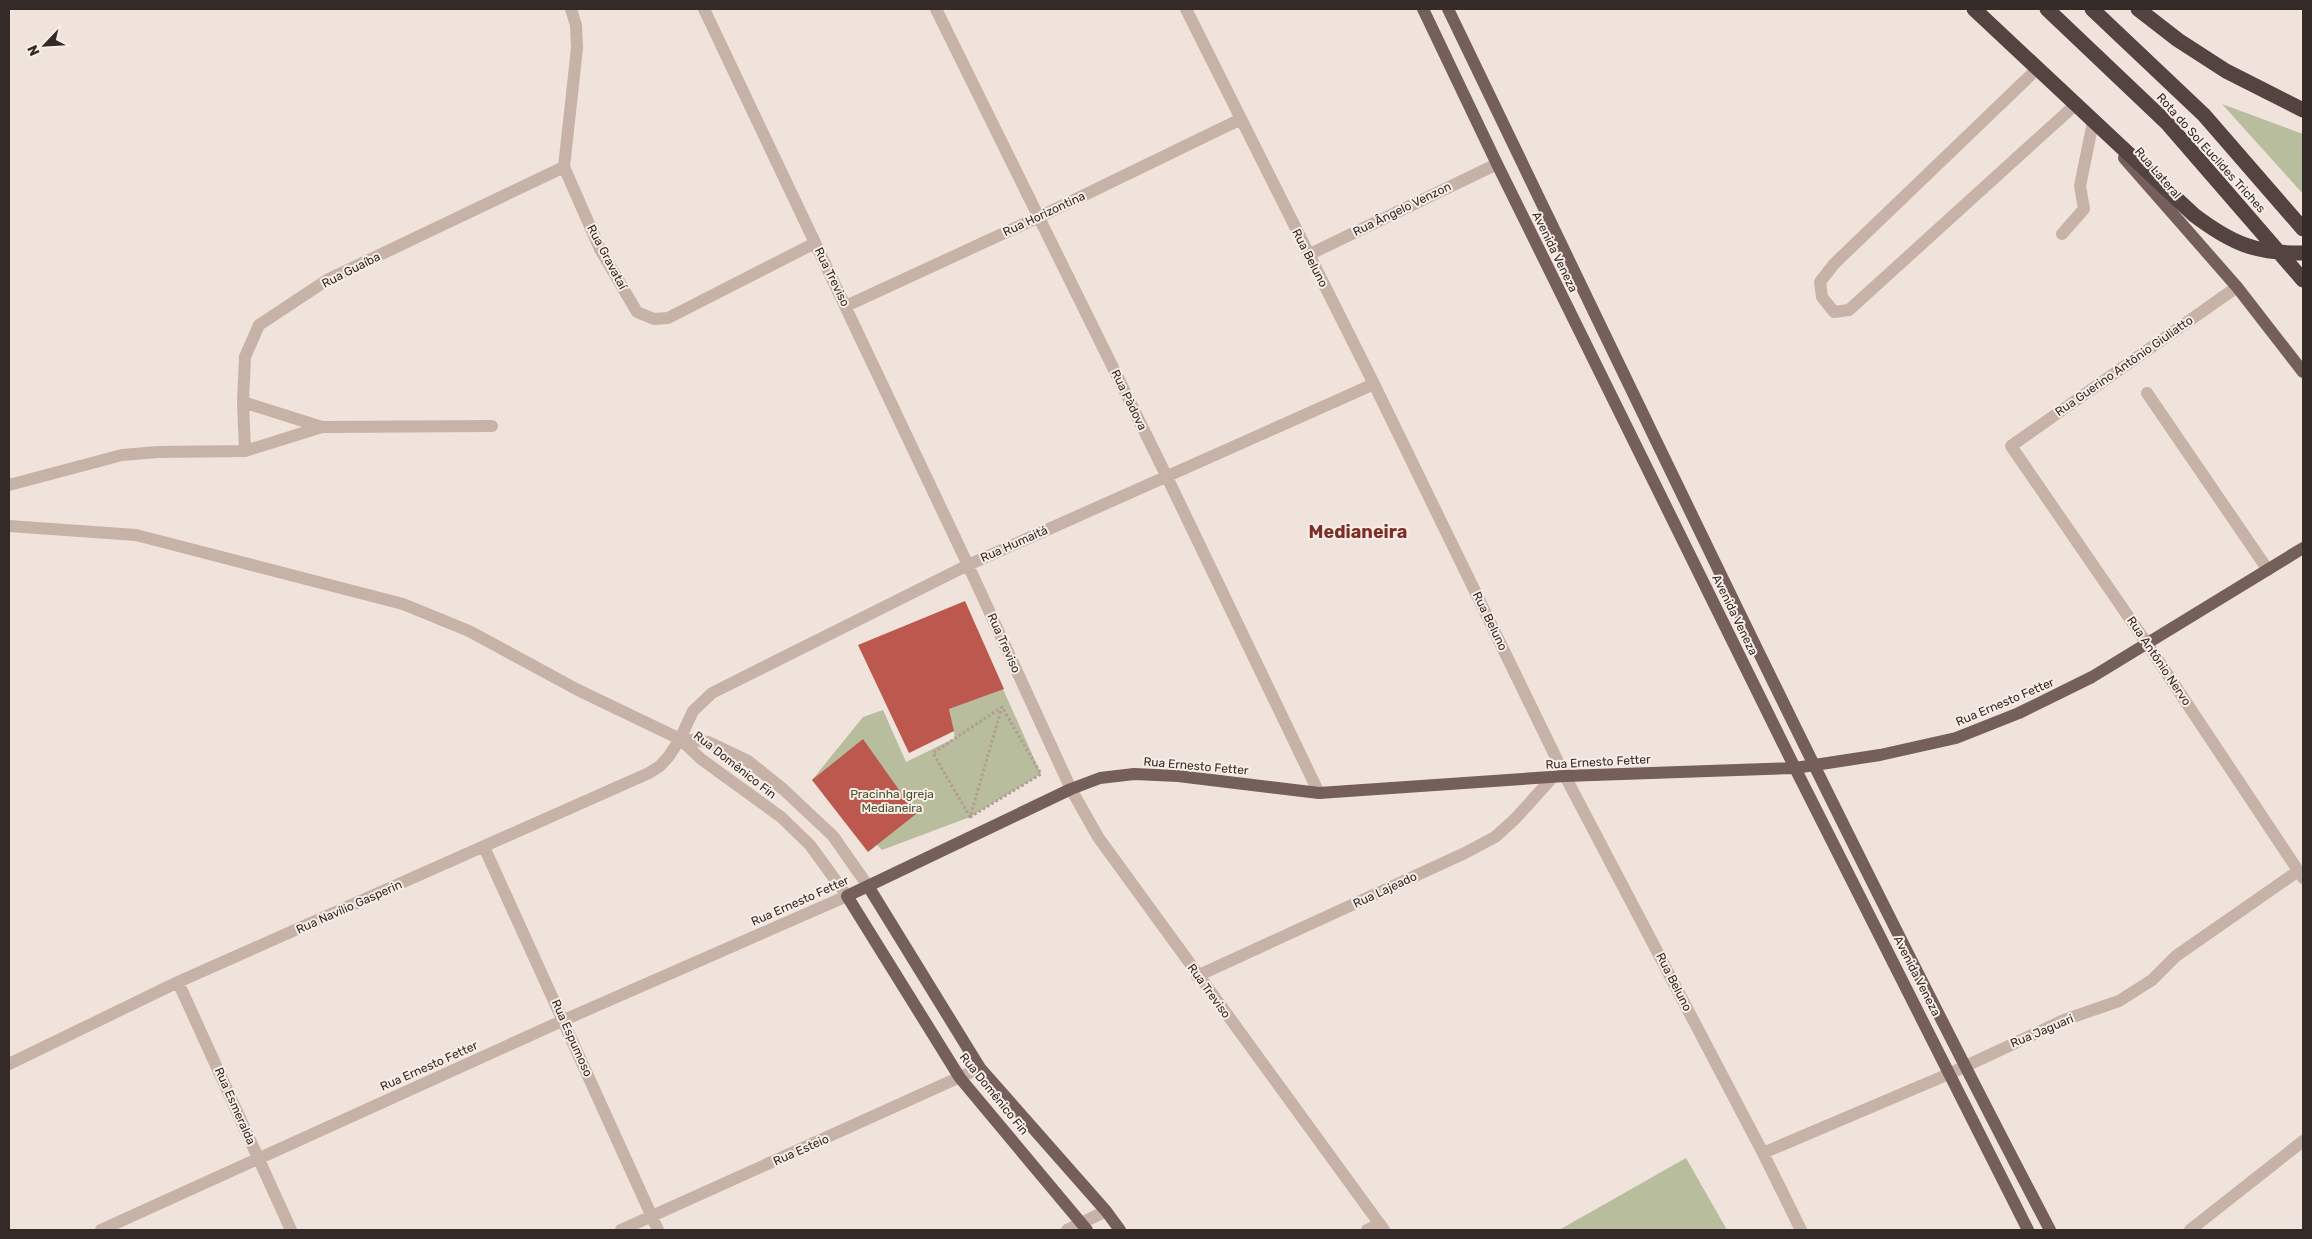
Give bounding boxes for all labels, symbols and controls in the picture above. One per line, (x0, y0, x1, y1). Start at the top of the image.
north arrow (20, 20, 70, 70)
text: N (24, 42, 44, 58)
street label: Rota do Sol Euclides Triches (2154, 90, 2268, 216)
street label: Rua Lateral (2132, 144, 2184, 202)
street label: Rua Ângelo Venzon (1351, 179, 1453, 239)
street label: Rua Horizontina (1001, 189, 1087, 239)
street label: Avenida Veneza (1529, 209, 1581, 295)
street label: Rua Gravataí (584, 222, 630, 293)
street label: Rua Beluno (1289, 226, 1331, 290)
street label: Rua Treviso (812, 245, 852, 309)
street label: Rua Guaíba (320, 249, 382, 291)
street label: Rua Guerino Antônio Giuliatto (2052, 313, 2196, 419)
street label: Rua Pàdova (1108, 367, 1150, 433)
district label: Medianeira (1309, 521, 1407, 543)
street label: Rua Humaitá (978, 523, 1050, 565)
street label: Avenida Veneza (1709, 572, 1761, 658)
street label: Rua Beluno (1470, 589, 1510, 653)
street label: Rua Treviso (985, 611, 1023, 675)
street label: Rua Antônio Nervo (2124, 614, 2194, 708)
street label: Rua Ernesto Fetter (1954, 675, 2057, 729)
street label: Rua Domênico Fin (691, 728, 779, 802)
street label: Rua Ernesto Fetter (1545, 752, 1651, 772)
street label: Rua Ernesto Fetter (1143, 754, 1250, 778)
park label: Pracinha Igreja Medianeira (850, 787, 934, 815)
street label: Rua Lajeado (1351, 869, 1419, 911)
street label: Rua Ernesto Fetter (749, 873, 851, 929)
street label: Rua Navílio Gasperin (294, 877, 404, 937)
street label: Avenida Veneza (1891, 934, 1943, 1018)
street label: Rua Beluno (1653, 950, 1695, 1014)
street label: Rua Treviso (1185, 961, 1233, 1021)
street label: Rua Espumoso (549, 997, 595, 1079)
street label: Rua Jaguari (2008, 1011, 2076, 1051)
street label: Rua Ernesto Fetter (378, 1038, 480, 1094)
street label: Rua Domênico Fin (957, 1050, 1031, 1138)
street label: Rua Esmeralda (212, 1065, 258, 1147)
street label: Rua Esteio (771, 1132, 831, 1168)

